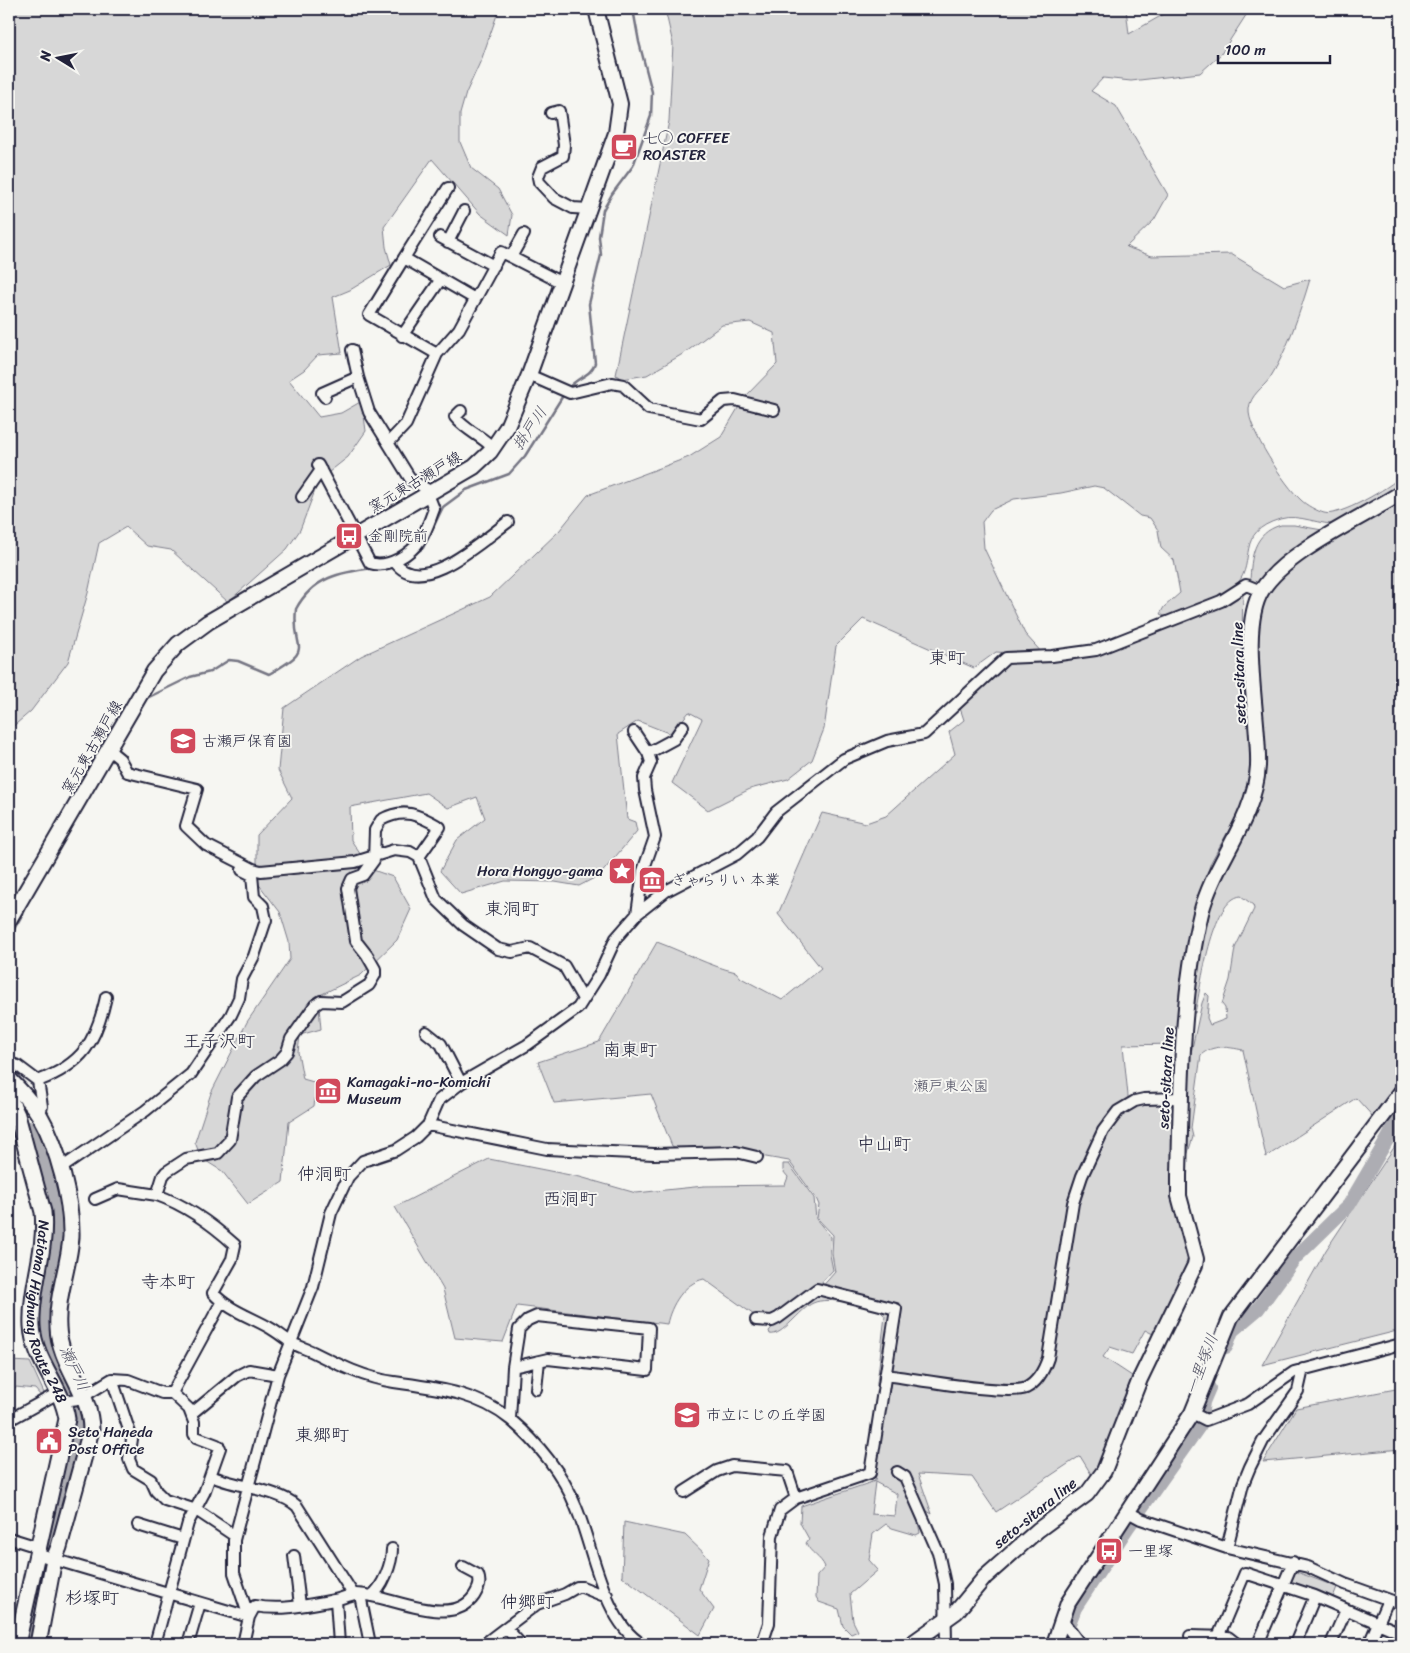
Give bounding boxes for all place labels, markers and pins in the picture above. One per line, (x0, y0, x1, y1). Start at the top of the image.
place label: 七◯ COFFEE ROASTER (643, 125, 731, 168)
cafe icon: 七◯ COFFEE ROASTER (609, 132, 639, 162)
bus stop icon: 金剛院前 (334, 521, 364, 551)
place label: 金剛院前 (368, 523, 428, 549)
school or university icon: 古瀬戸保育園 (168, 726, 198, 756)
place label: 古瀬戸保育園 (202, 728, 292, 754)
place icon: Hora Hongyo-gama (607, 856, 637, 886)
place label: Hora Hongyo-gama (477, 858, 603, 884)
museum icon: ぎゃらりい 本業 (637, 865, 667, 895)
place label: ぎゃらりい 本業 (671, 867, 780, 893)
place label: Kamagaki-no-Komichi Museum (347, 1069, 491, 1112)
museum icon: Kamagaki-no-Komichi Museum (313, 1076, 343, 1106)
school or university icon: 市立にじの丘学園 (672, 1400, 702, 1430)
place label: 市立にじの丘学園 (706, 1402, 826, 1428)
place label: Seto Haneda Post Office (68, 1419, 153, 1462)
public building icon: Seto Haneda Post Office (34, 1426, 64, 1456)
bus stop icon: 一里塚 (1094, 1536, 1124, 1566)
place label: 一里塚 (1128, 1538, 1173, 1564)

